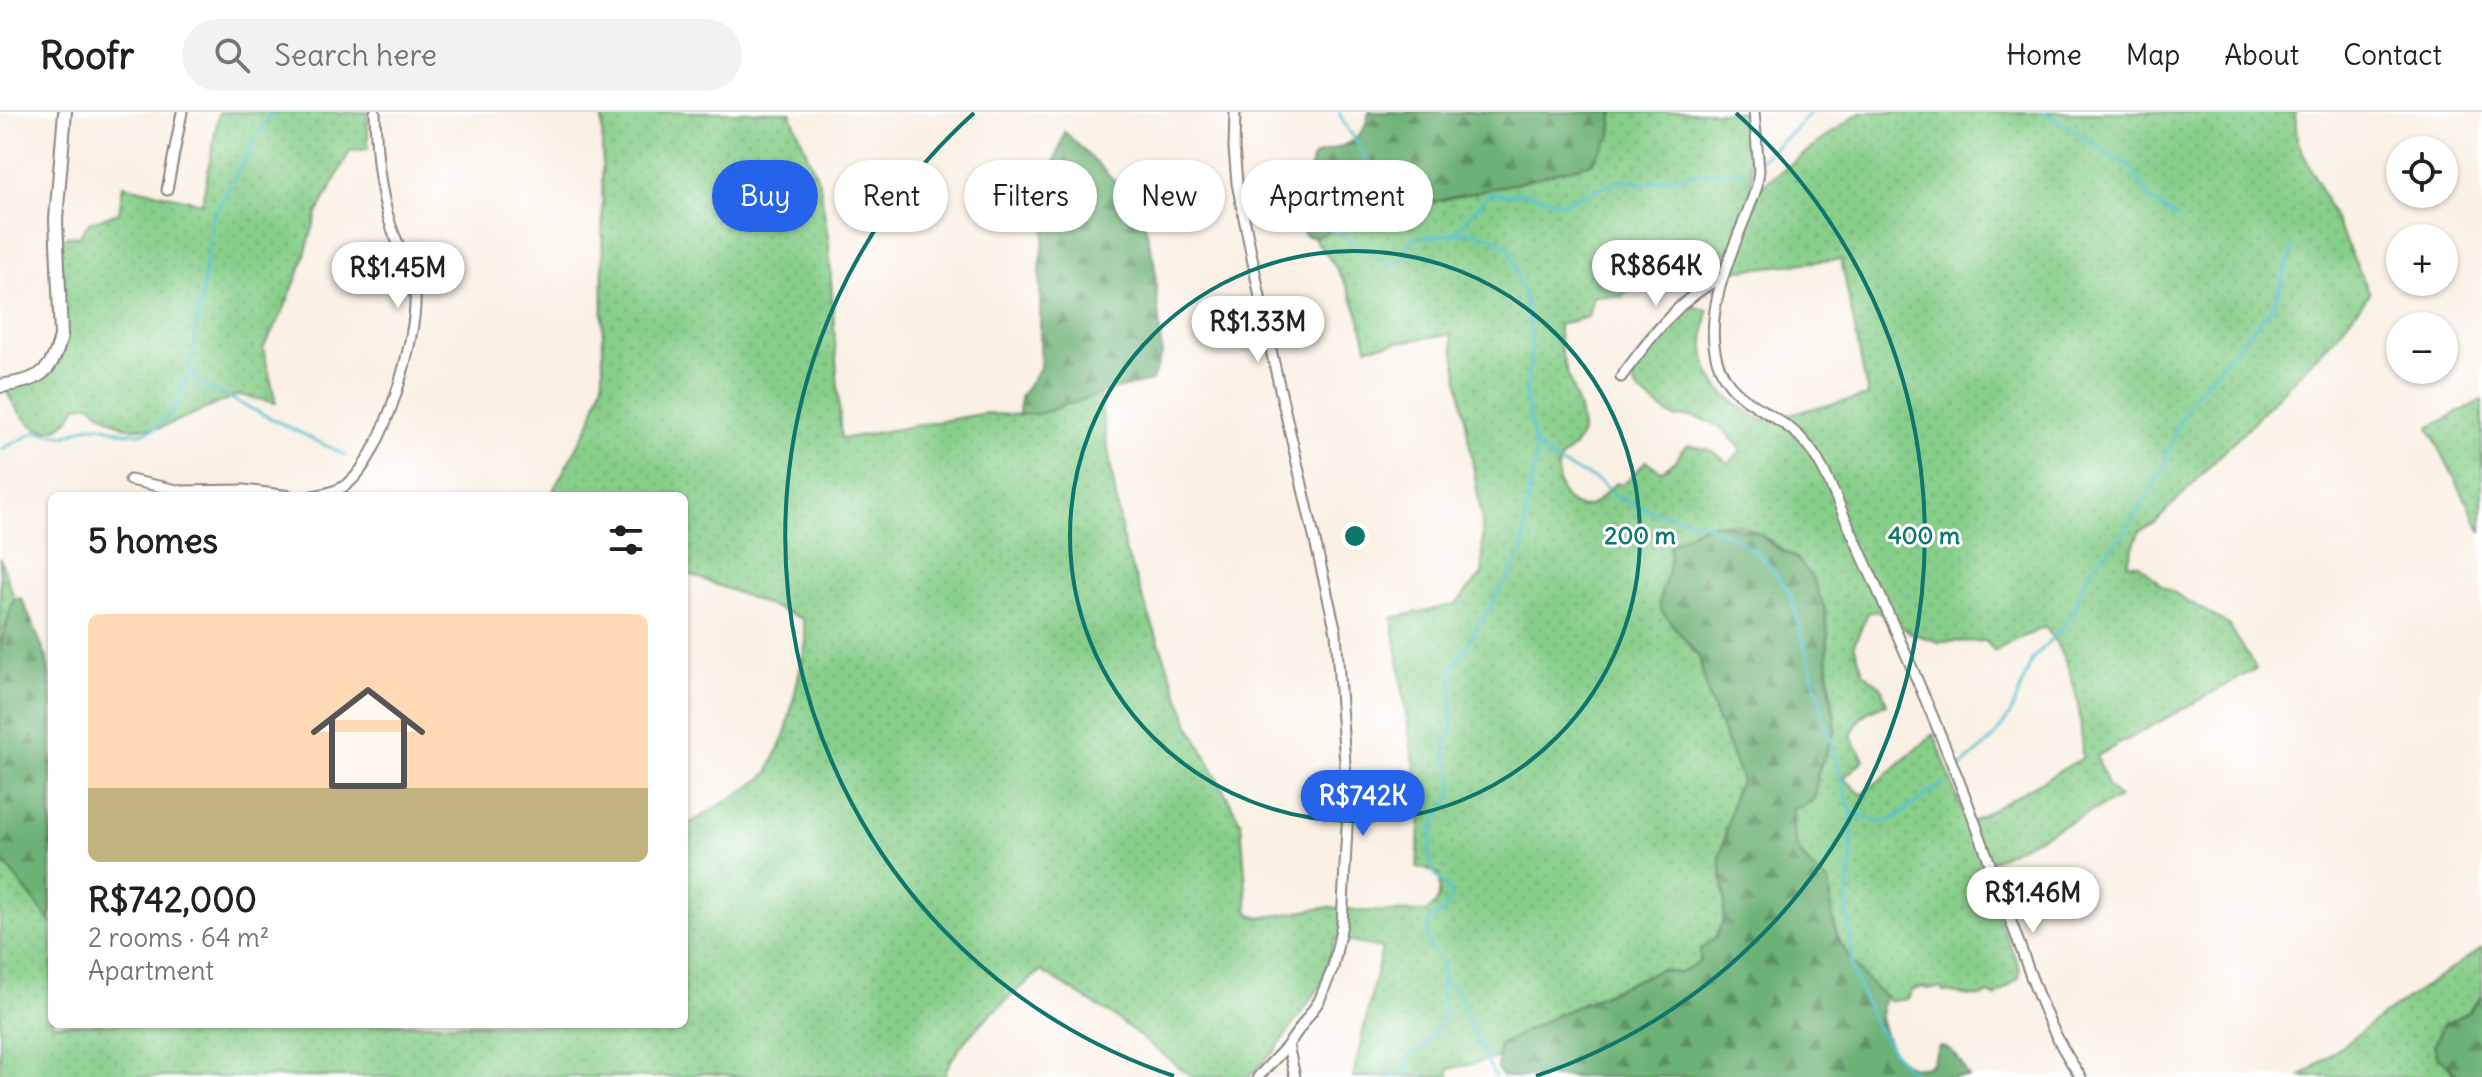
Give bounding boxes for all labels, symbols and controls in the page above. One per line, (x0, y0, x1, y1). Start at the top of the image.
search box (182, 19, 742, 91)
text: Roofr (40, 32, 134, 79)
icon: search (210, 33, 254, 77)
text: Search here (274, 36, 437, 74)
text: Home (2006, 37, 2082, 73)
text: Map (2126, 37, 2180, 73)
text: About (2224, 37, 2299, 73)
text: Contact (2343, 37, 2442, 73)
map controls (2386, 136, 2458, 384)
button: locate (2386, 136, 2458, 208)
chip: Buy (712, 160, 818, 232)
chip: Rent (834, 160, 948, 232)
chip: Filters (964, 160, 1097, 232)
chip: New (1113, 160, 1225, 232)
chip: Apartment (1241, 160, 1433, 232)
button: + (2386, 224, 2458, 296)
pin: R$864K (1591, 240, 1721, 308)
pin: R$1.45M (324, 242, 472, 310)
text: R$864K (1610, 249, 1702, 282)
text: R$1.45M (350, 251, 446, 284)
pin: R$1.33M (1184, 296, 1332, 364)
text: R$1.33M (1210, 305, 1306, 338)
button: − (2386, 312, 2458, 384)
icon: filters (604, 518, 648, 562)
text: 5 homes (88, 519, 218, 562)
text: 200 m (1604, 520, 1676, 550)
text: 400 m (1888, 520, 1960, 550)
centre of rings (1341, 522, 1369, 550)
icon: home (296, 666, 440, 810)
pin: R$742K (1298, 770, 1428, 838)
text: R$742K (1319, 779, 1407, 812)
pin: R$1.46M (1959, 867, 2107, 935)
text: R$1.46M (1985, 876, 2081, 909)
text: R$742,000 (88, 878, 257, 921)
text: 2 rooms · 64 m² (88, 921, 270, 954)
text: Apartment (88, 954, 214, 987)

